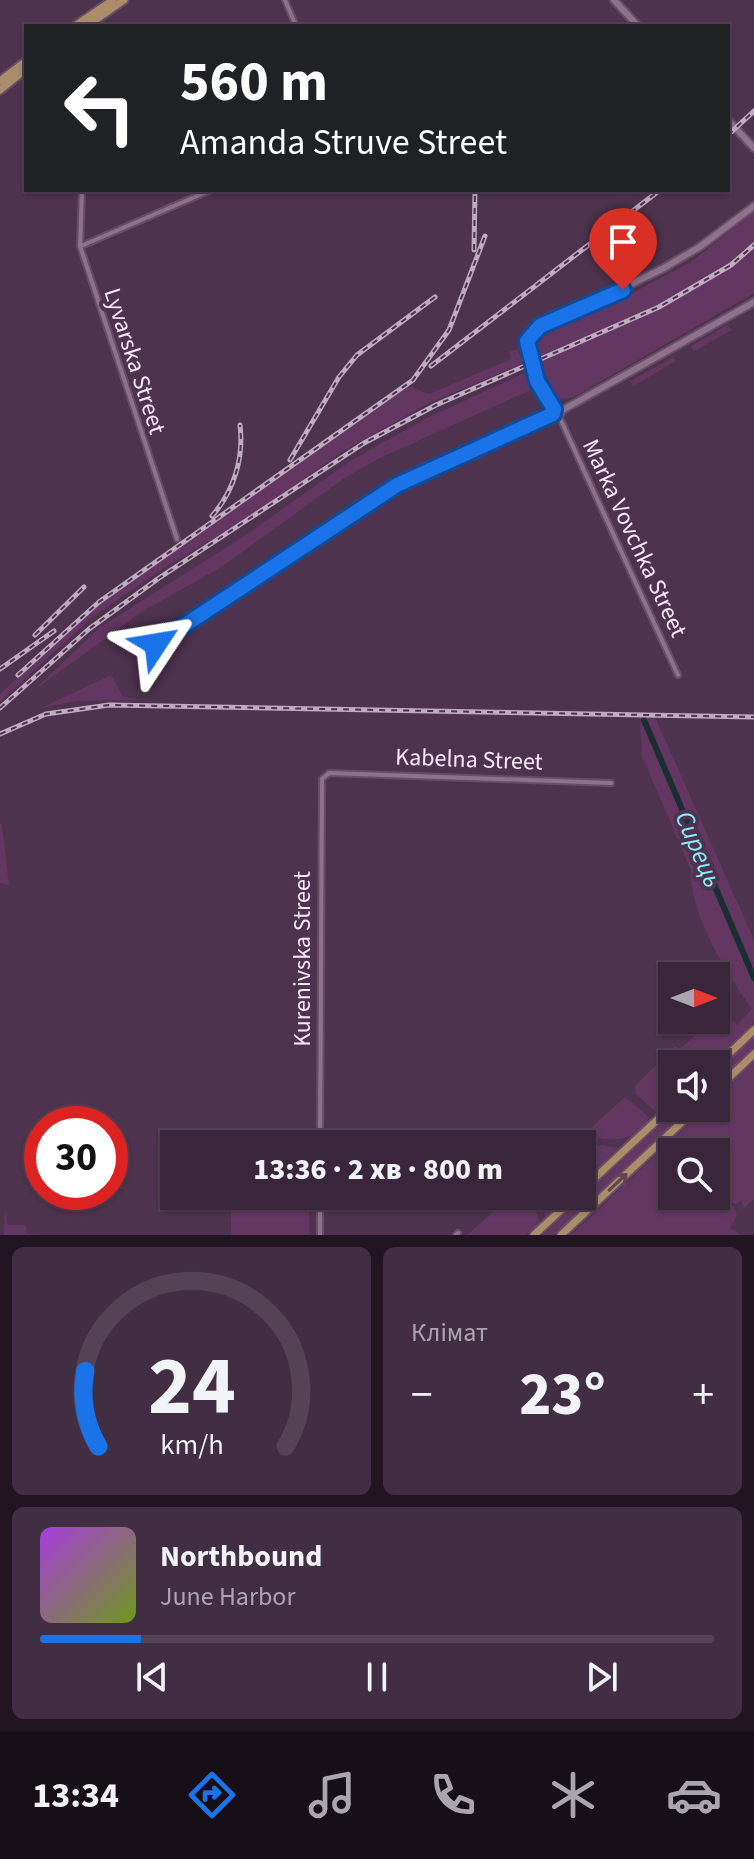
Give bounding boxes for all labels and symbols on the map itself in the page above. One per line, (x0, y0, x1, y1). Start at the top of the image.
pin (589, 208, 657, 290)
street label: Lyvarska Street (94, 284, 175, 439)
street label: Marka Vovchka Street (573, 433, 696, 643)
position arrow (114, 602, 198, 686)
street label: Kabelna Street (395, 739, 543, 780)
water label: Сирець (666, 805, 731, 893)
street label: Kurenivska Street (285, 871, 320, 1047)
north arrow (658, 962, 730, 1034)
speed limit sign: 30 (24, 1106, 128, 1210)
one-way arrow (608, 1172, 628, 1191)

